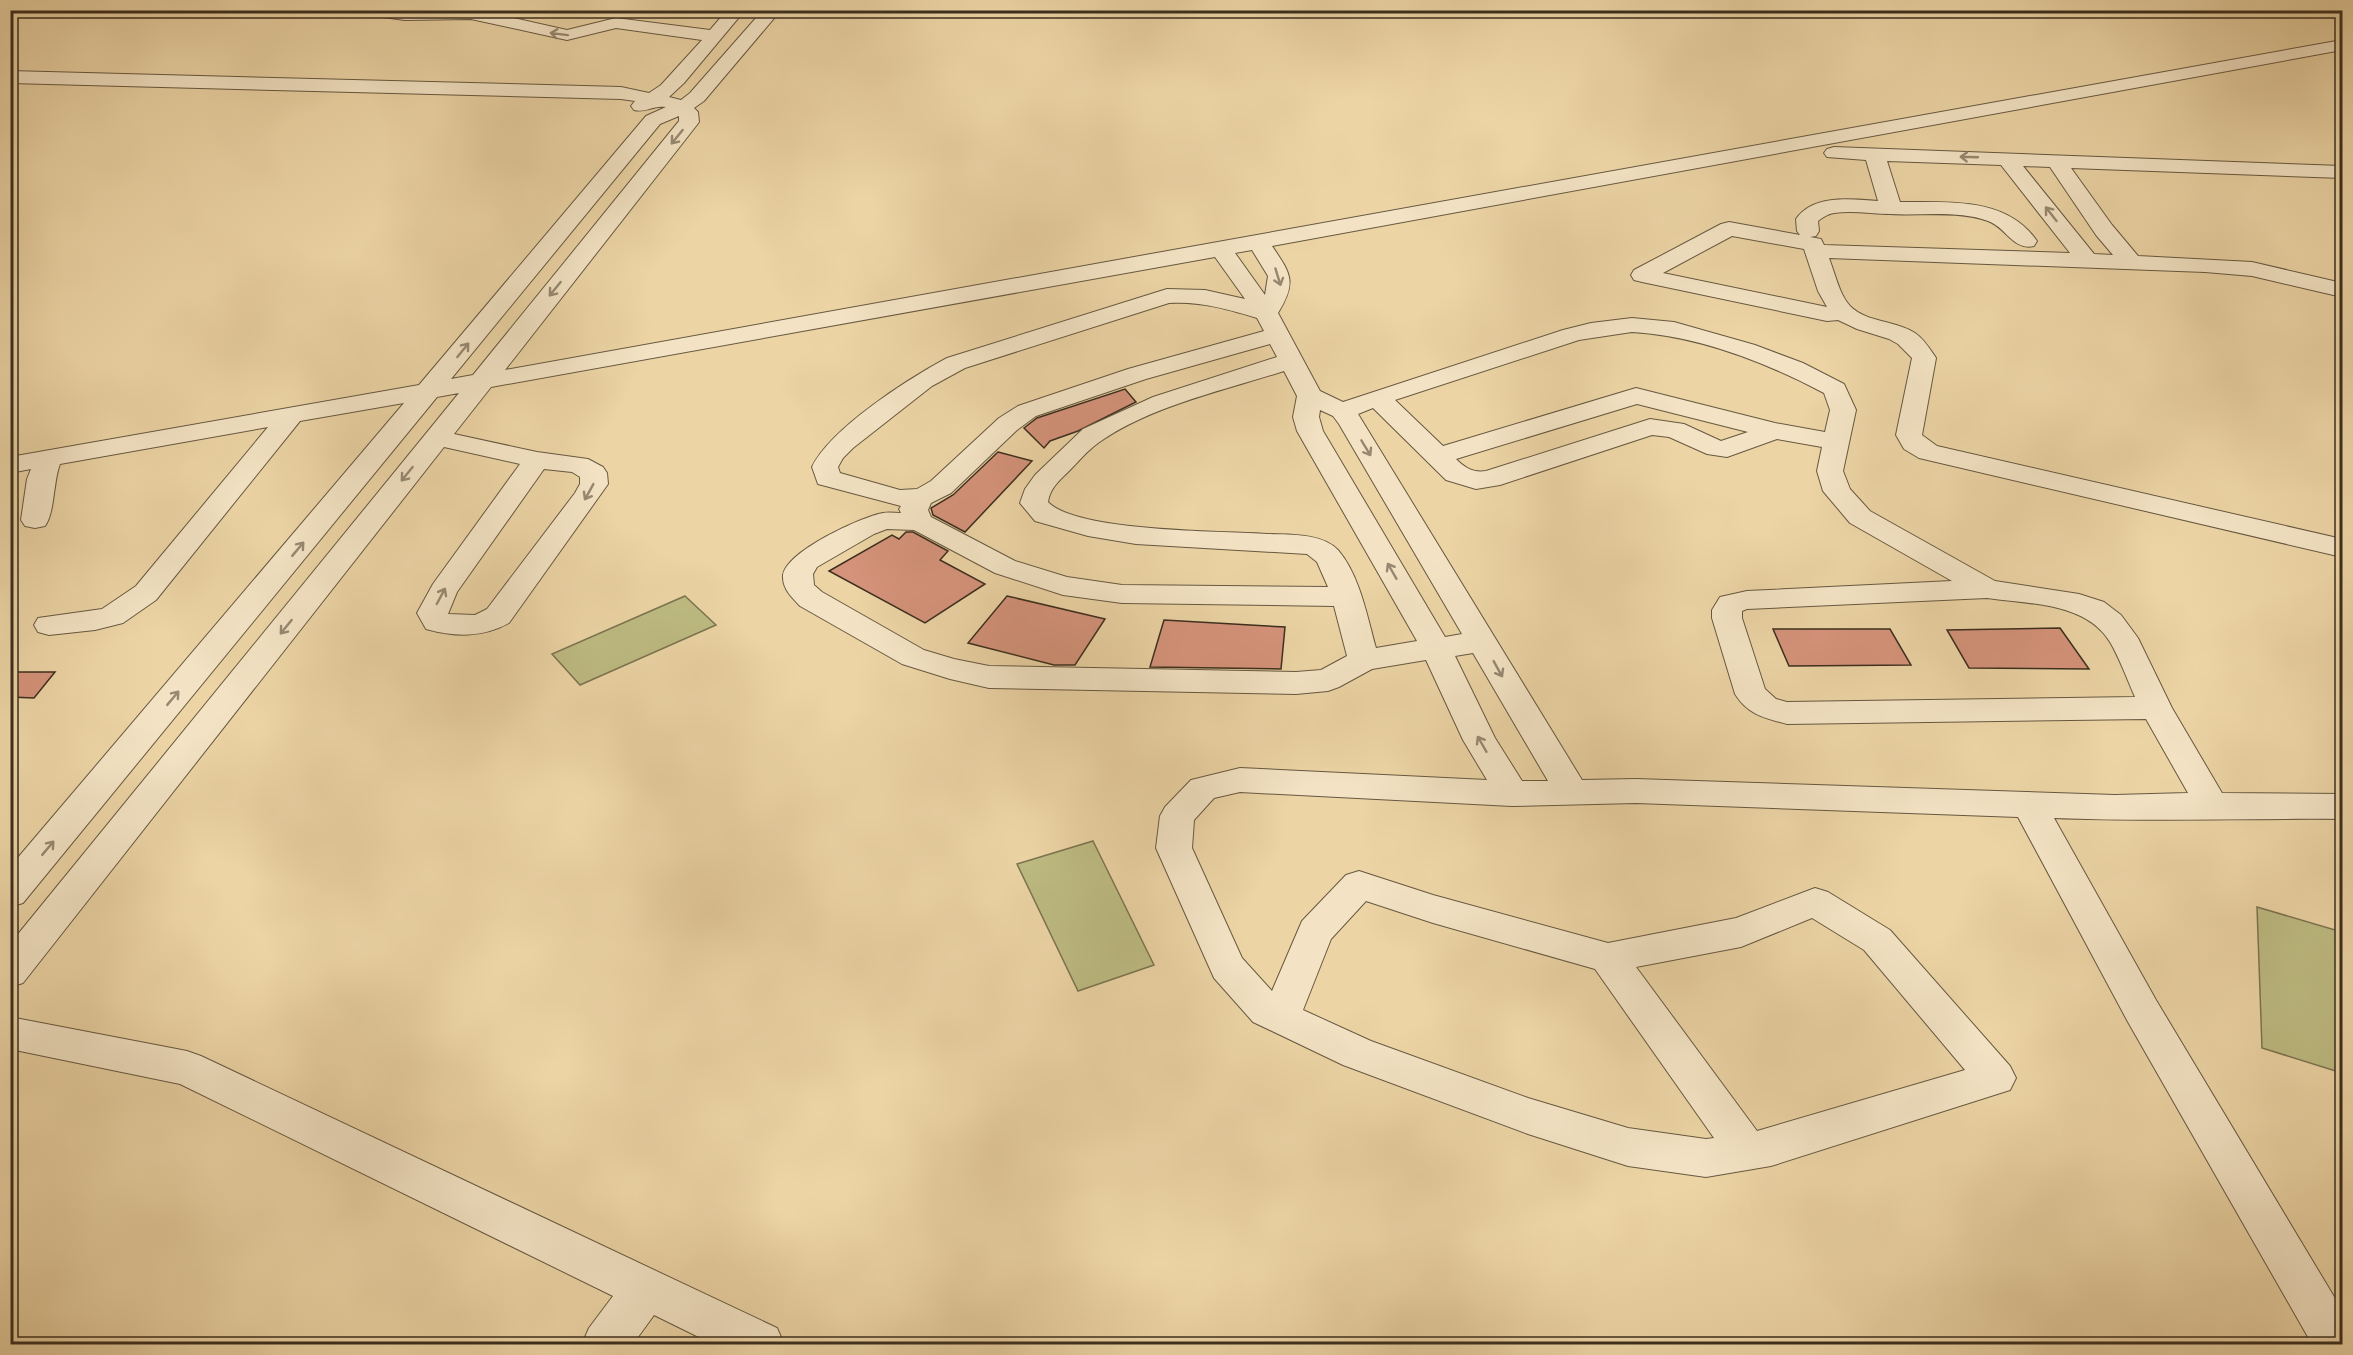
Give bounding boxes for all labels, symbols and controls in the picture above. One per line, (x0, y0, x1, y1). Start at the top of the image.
one-way arrow (549, 28, 569, 39)
one-way arrow (670, 129, 684, 144)
one-way arrow (1960, 152, 1980, 163)
one-way arrow (2044, 207, 2057, 223)
one-way arrow (1273, 268, 1284, 287)
one-way arrow (549, 281, 562, 297)
one-way arrow (456, 342, 469, 358)
one-way arrow (1361, 439, 1373, 456)
one-way arrow (401, 466, 414, 482)
one-way arrow (583, 483, 595, 500)
one-way arrow (291, 542, 305, 557)
one-way arrow (1385, 563, 1397, 580)
one-way arrow (436, 588, 447, 606)
one-way arrow (279, 619, 292, 635)
one-way arrow (1492, 660, 1504, 677)
one-way arrow (167, 691, 180, 707)
one-way arrow (1476, 735, 1487, 753)
one-way arrow (42, 840, 55, 856)

